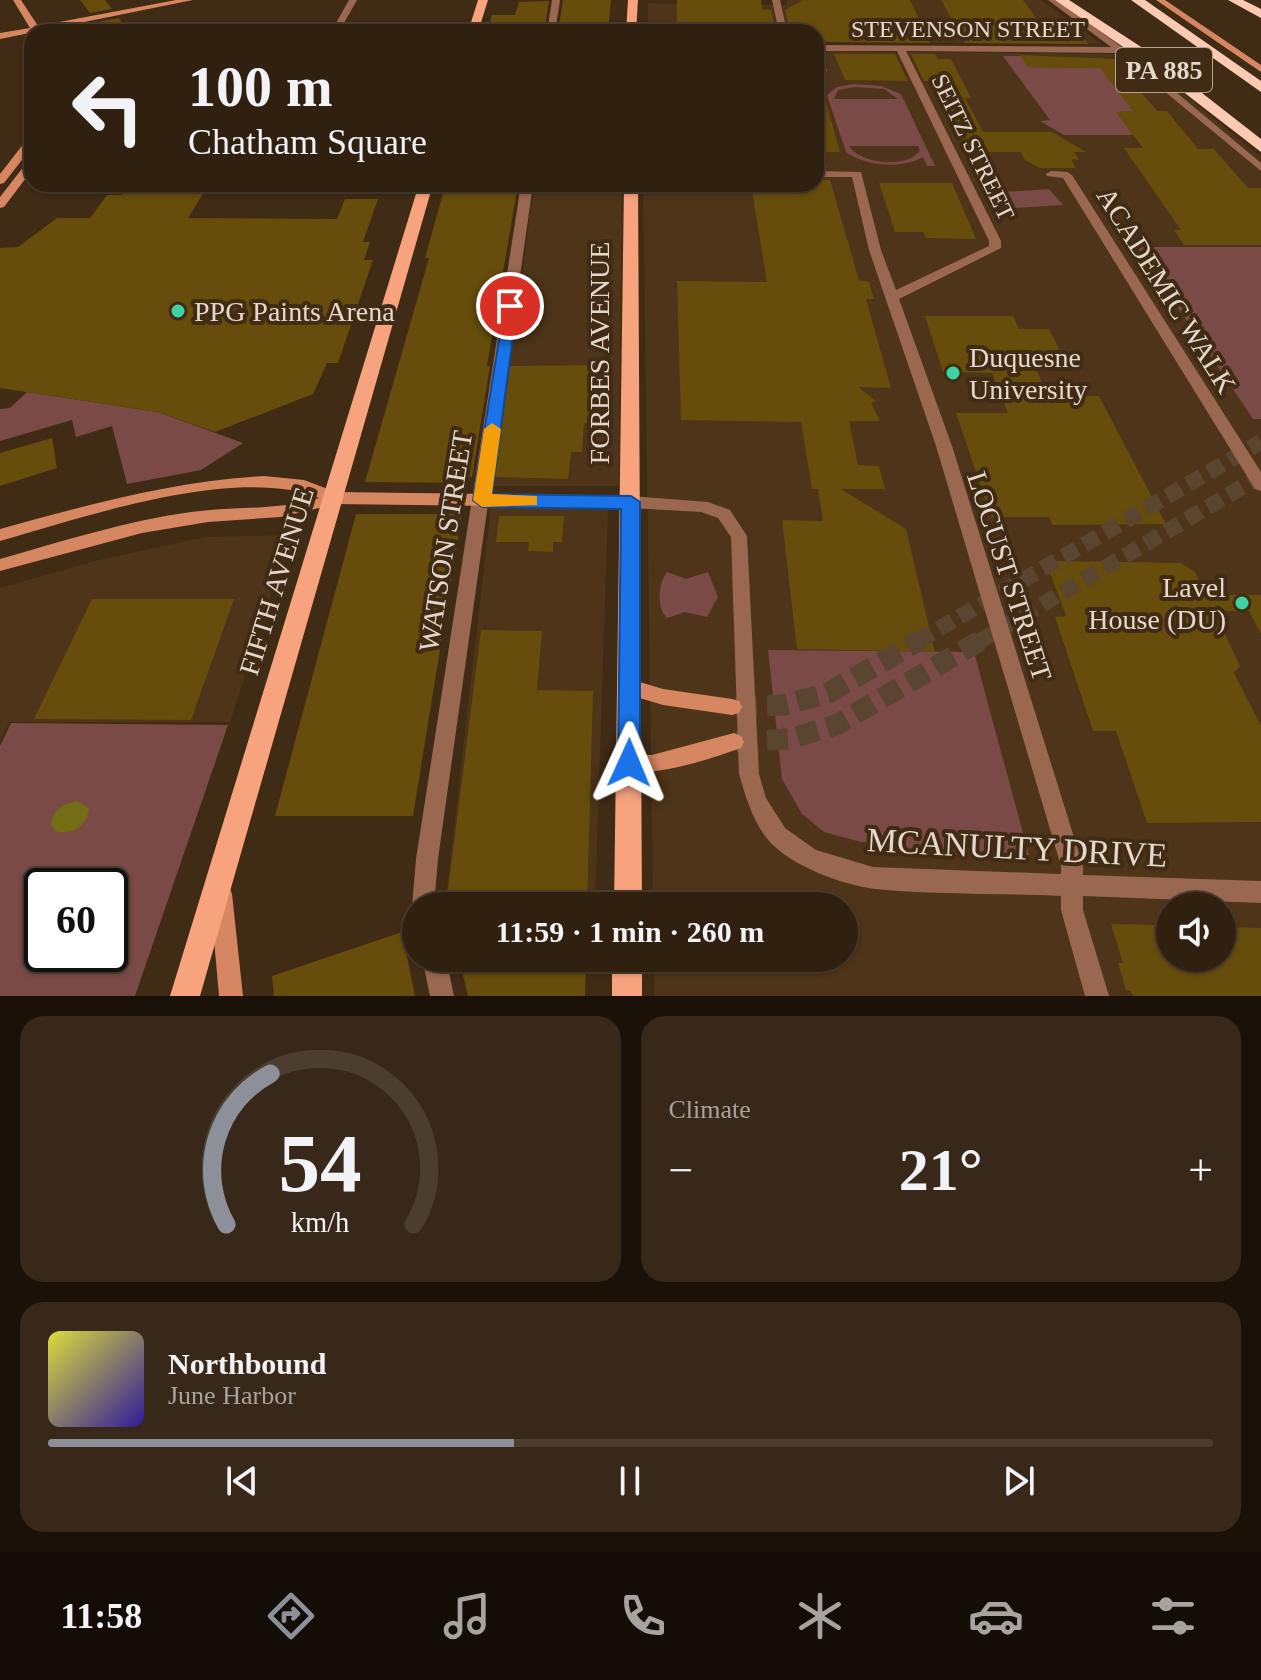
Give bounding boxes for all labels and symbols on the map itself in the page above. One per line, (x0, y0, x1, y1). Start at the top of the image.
street label: STEVENSON STREET (851, 16, 1085, 42)
road number: PA 885 (1116, 48, 1212, 92)
street label: SEITZ STREET (926, 70, 1020, 225)
street label: ACADEMIC WALK (1091, 182, 1242, 399)
street label: FORBES AVENUE (584, 242, 615, 464)
pin (476, 272, 544, 340)
place label: PPG Paints Arena (194, 296, 395, 327)
marker: PPG Paints Arena (169, 302, 187, 320)
place label: Duquesne University (969, 342, 1087, 405)
marker: Duquesne University (944, 364, 962, 382)
street label: WATSON STREET (413, 428, 478, 654)
street label: LOCUST STREET (961, 468, 1058, 685)
street label: FIFTH AVENUE (233, 484, 320, 679)
place label: Lavel House (DU) (1088, 572, 1226, 635)
marker: Lavel House (DU) (1233, 594, 1251, 612)
position arrow (587, 721, 671, 805)
street label: MCANULTY DRIVE (866, 821, 1168, 874)
speed limit sign: 60 (24, 868, 128, 972)

